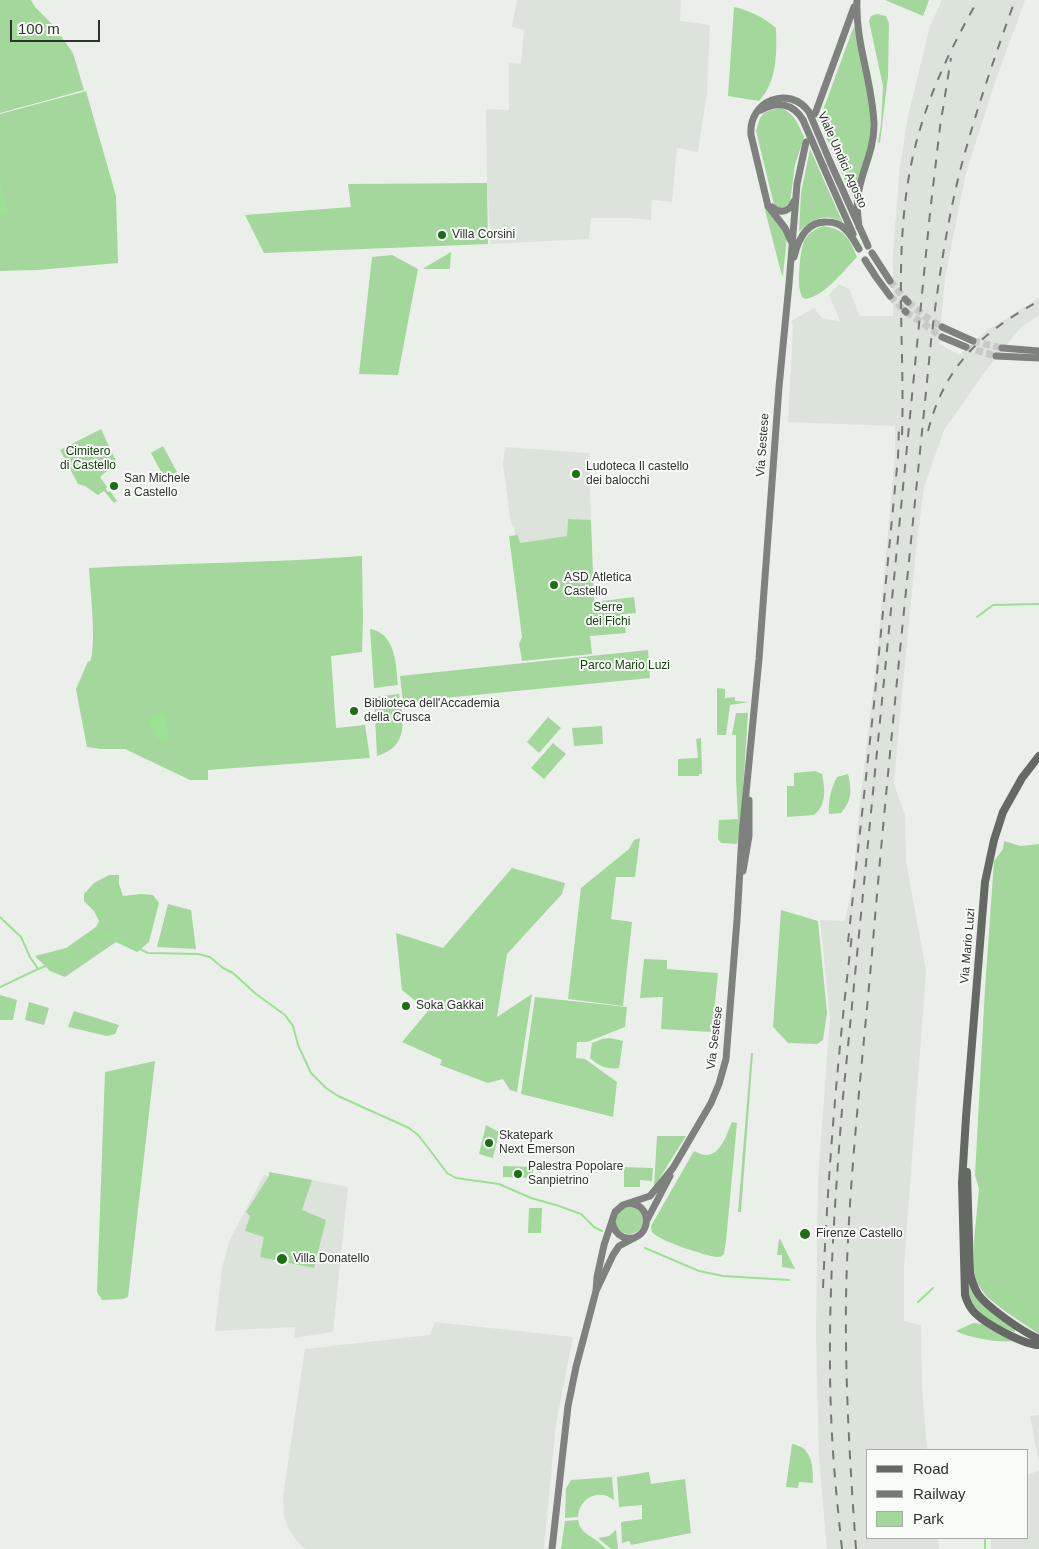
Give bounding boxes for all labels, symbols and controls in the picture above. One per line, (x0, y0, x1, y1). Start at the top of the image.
scale bar (12, 10, 102, 42)
text: 100 m (18, 20, 60, 37)
street label: Viale Undici Agosto (814, 110, 870, 210)
place label: Villa Corsini (452, 228, 515, 242)
marker: Villa Corsini (436, 229, 448, 241)
street label: Via Sestese (754, 413, 772, 477)
park label: Cimitero di Castello (60, 445, 116, 473)
place label: Ludoteca Il castello dei balocchi (586, 460, 689, 488)
marker: Ludoteca Il castello dei balocchi (570, 468, 582, 480)
place label: San Michele a Castello (124, 472, 190, 500)
marker: San Michele a Castello (108, 480, 120, 492)
place label: ASD Atletica Castello (564, 571, 631, 599)
marker: ASD Atletica Castello (548, 579, 560, 591)
park label: Serre dei Fichi (586, 601, 630, 629)
park label: Parco Mario Luzi (580, 659, 670, 673)
place label: Biblioteca dell'Accademia della Crusca (364, 697, 500, 725)
marker: Biblioteca dell'Accademia della Crusca (348, 705, 360, 717)
street label: Via Mario Luzi (958, 908, 978, 984)
place label: Soka Gakkai (416, 999, 484, 1013)
marker: Soka Gakkai (400, 1000, 412, 1012)
street label: Via Sestese (704, 1005, 726, 1071)
place label: Skatepark Next Emerson (499, 1129, 575, 1157)
marker: Skatepark Next Emerson (483, 1137, 495, 1149)
place label: Palestra Popolare Sanpietrino (528, 1160, 623, 1188)
marker: Palestra Popolare Sanpietrino (512, 1168, 524, 1180)
marker: Firenze Castello (798, 1227, 812, 1241)
place label: Firenze Castello (816, 1227, 903, 1241)
marker: Villa Donatello (275, 1252, 289, 1266)
place label: Villa Donatello (293, 1252, 369, 1266)
legend (866, 1449, 1029, 1539)
text: Road (913, 1460, 949, 1477)
text: Railway (913, 1485, 966, 1502)
text: Park (913, 1510, 944, 1527)

